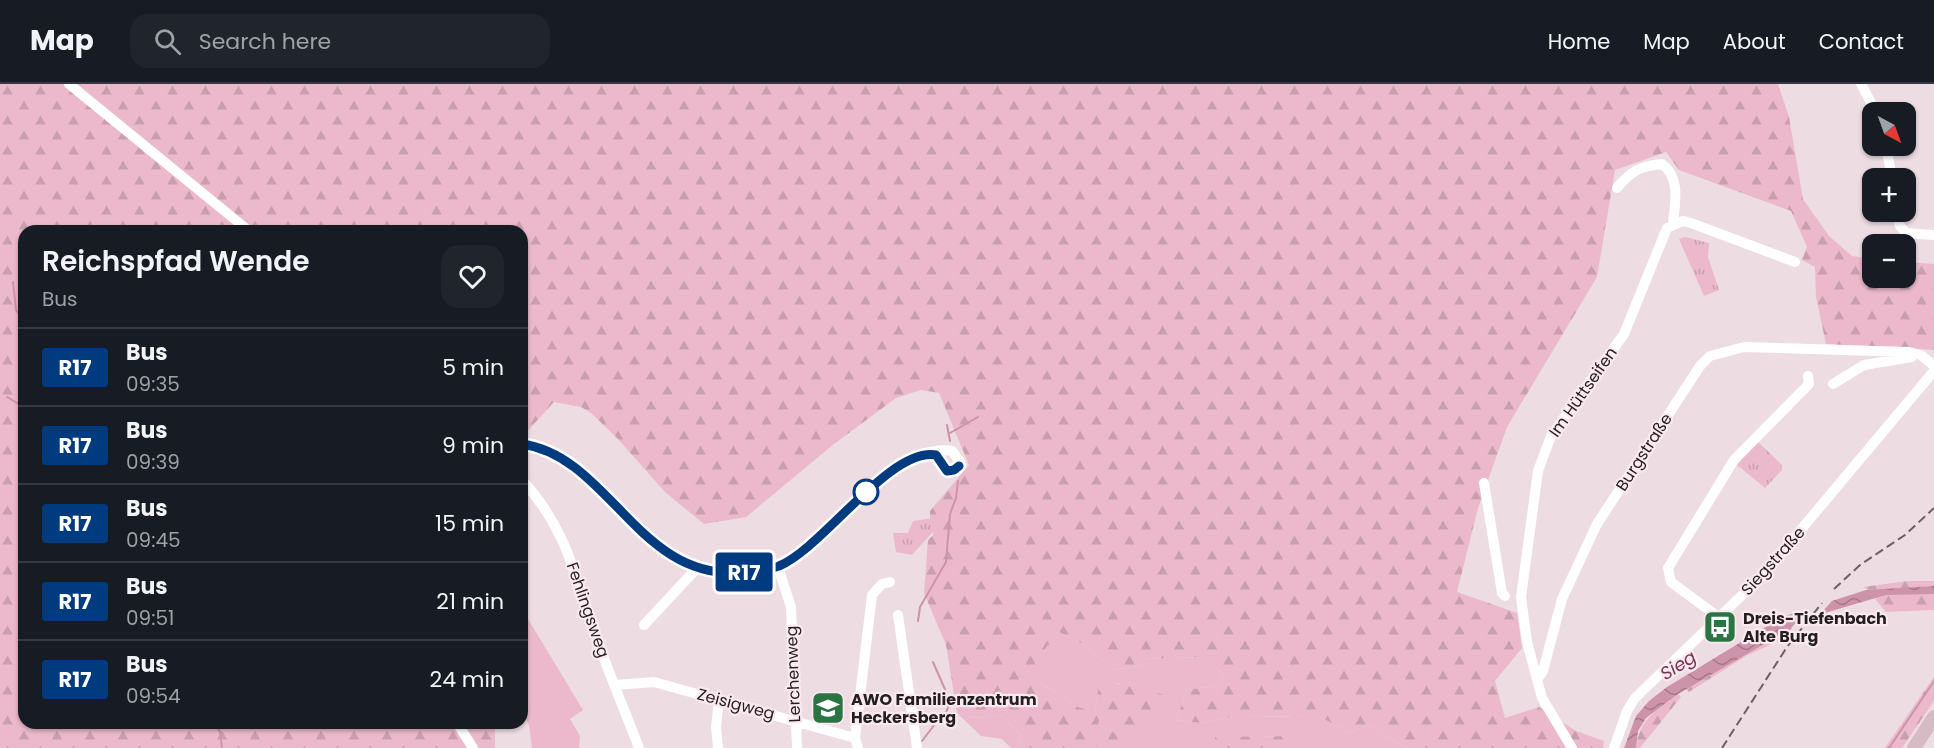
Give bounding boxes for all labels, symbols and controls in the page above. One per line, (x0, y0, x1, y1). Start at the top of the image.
search box (130, 14, 550, 68)
text: Map (30, 21, 94, 60)
icon: search (151, 25, 184, 58)
text: Search here (199, 26, 331, 57)
text: Home (1548, 27, 1610, 56)
text: Map (1643, 27, 1690, 56)
text: About (1723, 27, 1786, 56)
text: Contact (1819, 27, 1904, 56)
north arrow (1862, 102, 1916, 156)
map controls (1862, 102, 1916, 288)
button: + (1862, 168, 1916, 222)
button: − (1862, 234, 1916, 288)
text: Reichspfad Wende (42, 242, 310, 281)
button: heart (441, 245, 504, 308)
text: Bus (42, 285, 78, 313)
text: Bus (126, 337, 168, 368)
street label: Im Hüttseifen (1543, 342, 1623, 442)
text: 5 min (442, 352, 504, 383)
text: R17 (59, 353, 91, 382)
text: 09:35 (126, 370, 180, 398)
street label: Burgstraße (1610, 409, 1678, 495)
text: Bus (126, 415, 168, 446)
text: 9 min (442, 430, 504, 461)
text: R17 (59, 431, 91, 460)
text: 09:39 (126, 448, 180, 476)
unlabelled marker (853, 479, 879, 505)
text: Bus (126, 493, 168, 524)
text: 15 min (435, 508, 504, 539)
text: R17 (59, 509, 91, 538)
street label: Siegstraße (1736, 521, 1810, 601)
text: 09:45 (126, 526, 181, 554)
line badge: R17 (710, 552, 778, 592)
text: R17 (728, 558, 760, 587)
street label: Fehlingsweg (561, 559, 615, 661)
text: Bus (126, 571, 168, 602)
text: 21 min (436, 586, 504, 617)
text: R17 (59, 587, 91, 616)
text: 09:51 (126, 604, 174, 632)
place label: Dreis-Tiefenbach Alte Burg (1743, 607, 1887, 648)
bus stop icon: Dreis-Tiefenbach Alte Burg (1702, 609, 1738, 645)
street label: Lerchenweg (780, 625, 806, 723)
water label: Sieg (1655, 644, 1701, 686)
text: Bus (126, 649, 168, 680)
text: 24 min (429, 664, 504, 695)
text: R17 (59, 665, 91, 694)
text: 09:54 (126, 682, 181, 710)
street label: Zeisigweg (695, 683, 777, 725)
place label: AWO Familienzentrum Heckersberg (851, 688, 1037, 729)
school or university icon: AWO Familienzentrum Heckersberg (810, 690, 846, 726)

